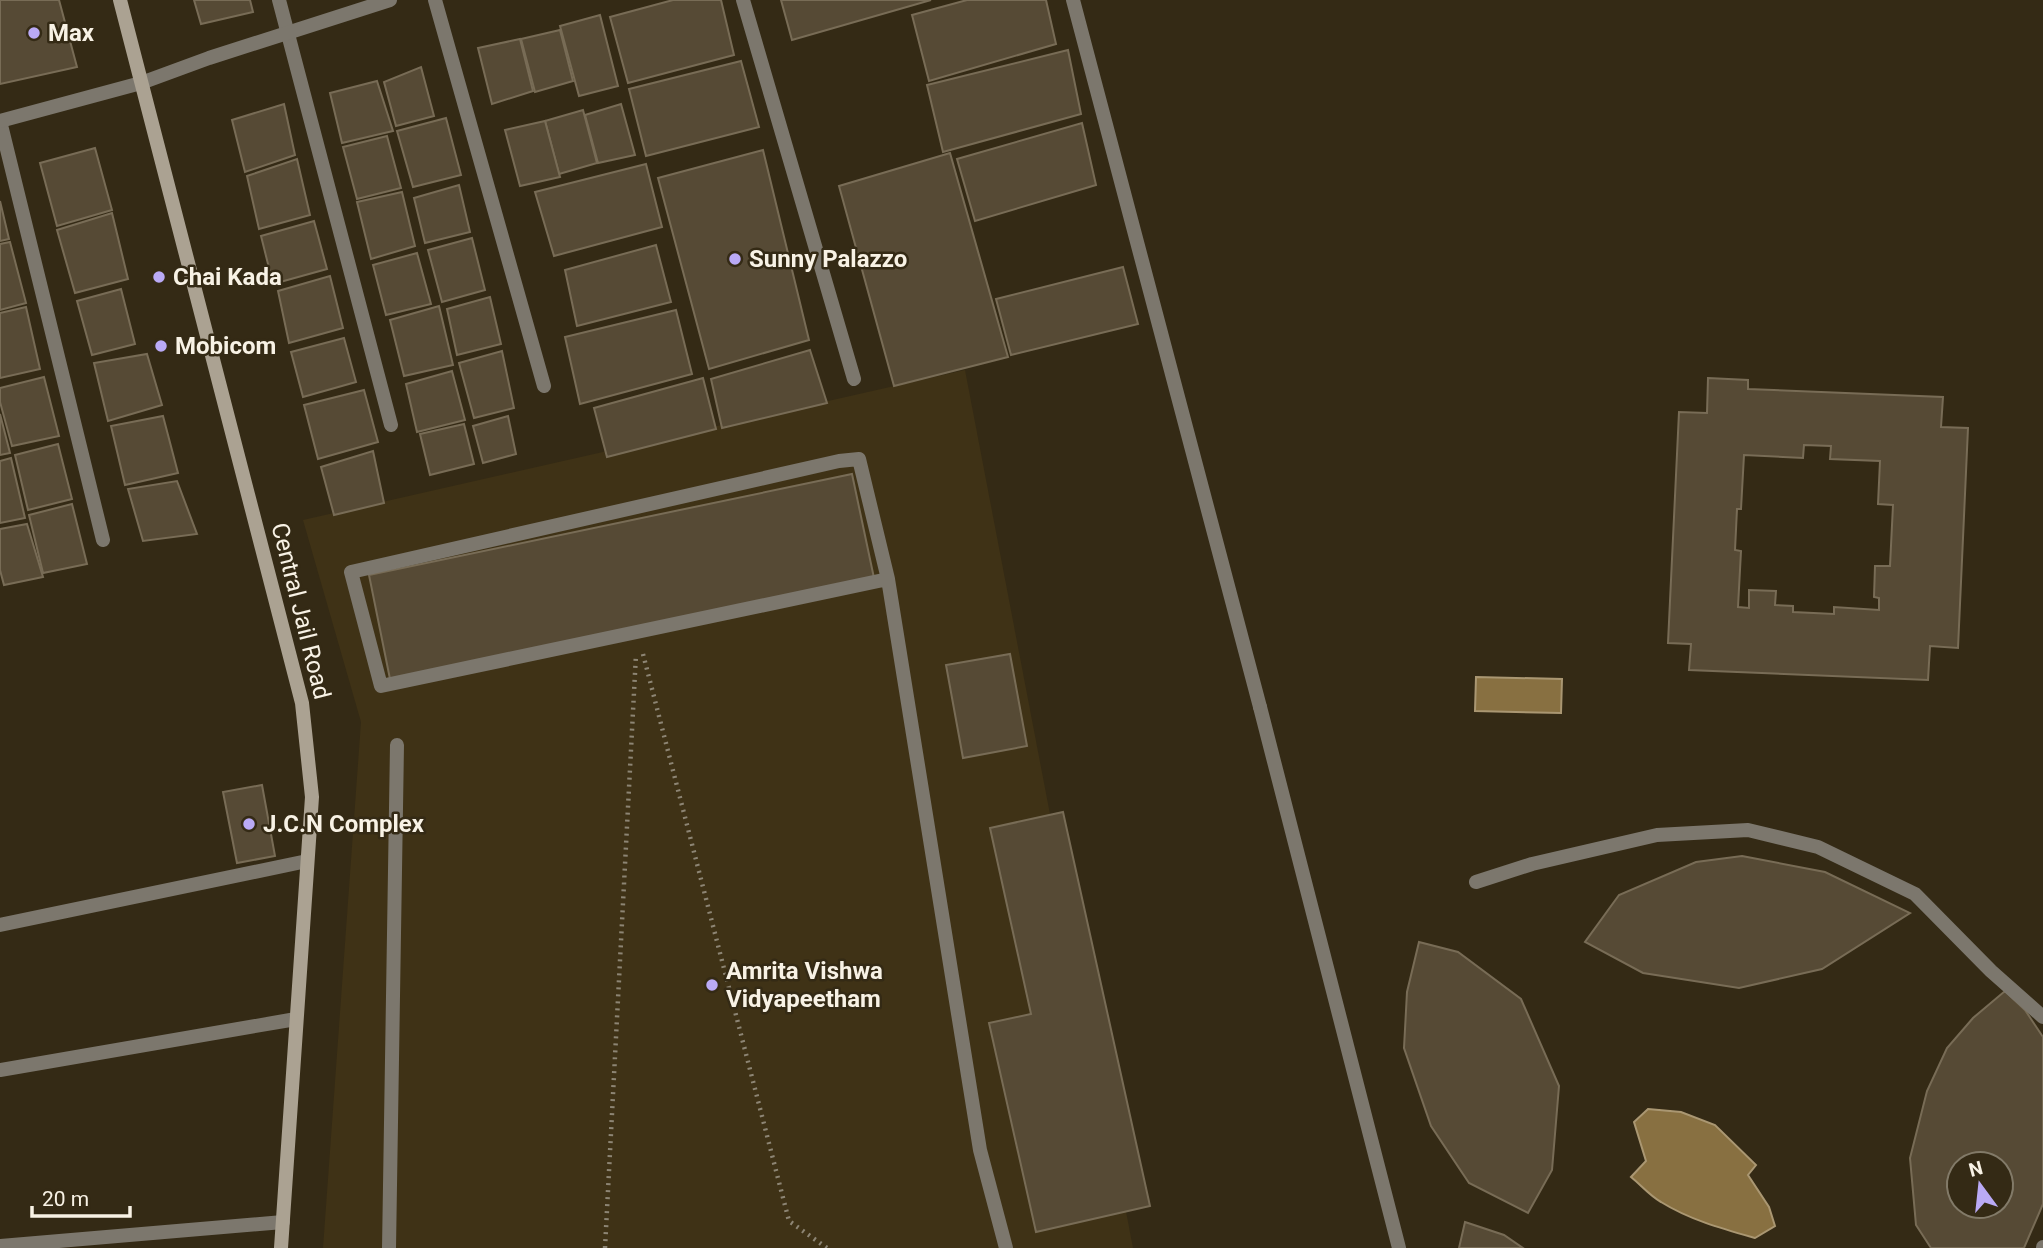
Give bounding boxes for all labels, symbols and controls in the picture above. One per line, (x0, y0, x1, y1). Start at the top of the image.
place label: Max (48, 19, 95, 47)
marker: Max (26, 25, 42, 41)
place label: Sunny Palazzo (749, 245, 907, 273)
marker: Sunny Palazzo (727, 251, 743, 267)
place label: Chai Kada (173, 263, 282, 291)
marker: Chai Kada (151, 269, 167, 285)
place label: Mobicom (175, 332, 276, 360)
marker: Mobicom (153, 338, 169, 354)
street label: Central Jail Road (266, 520, 336, 702)
place label: J.C.N Complex (263, 810, 425, 838)
marker: J.C.N Complex (241, 816, 257, 832)
place label: Amrita Vishwa Vidyapeetham (726, 957, 883, 1013)
marker: Amrita Vishwa Vidyapeetham (704, 977, 720, 993)
north arrow (1945, 1150, 2015, 1220)
text: N (1966, 1156, 1985, 1182)
scale bar (32, 1174, 130, 1218)
text: 20 m (42, 1187, 89, 1211)

